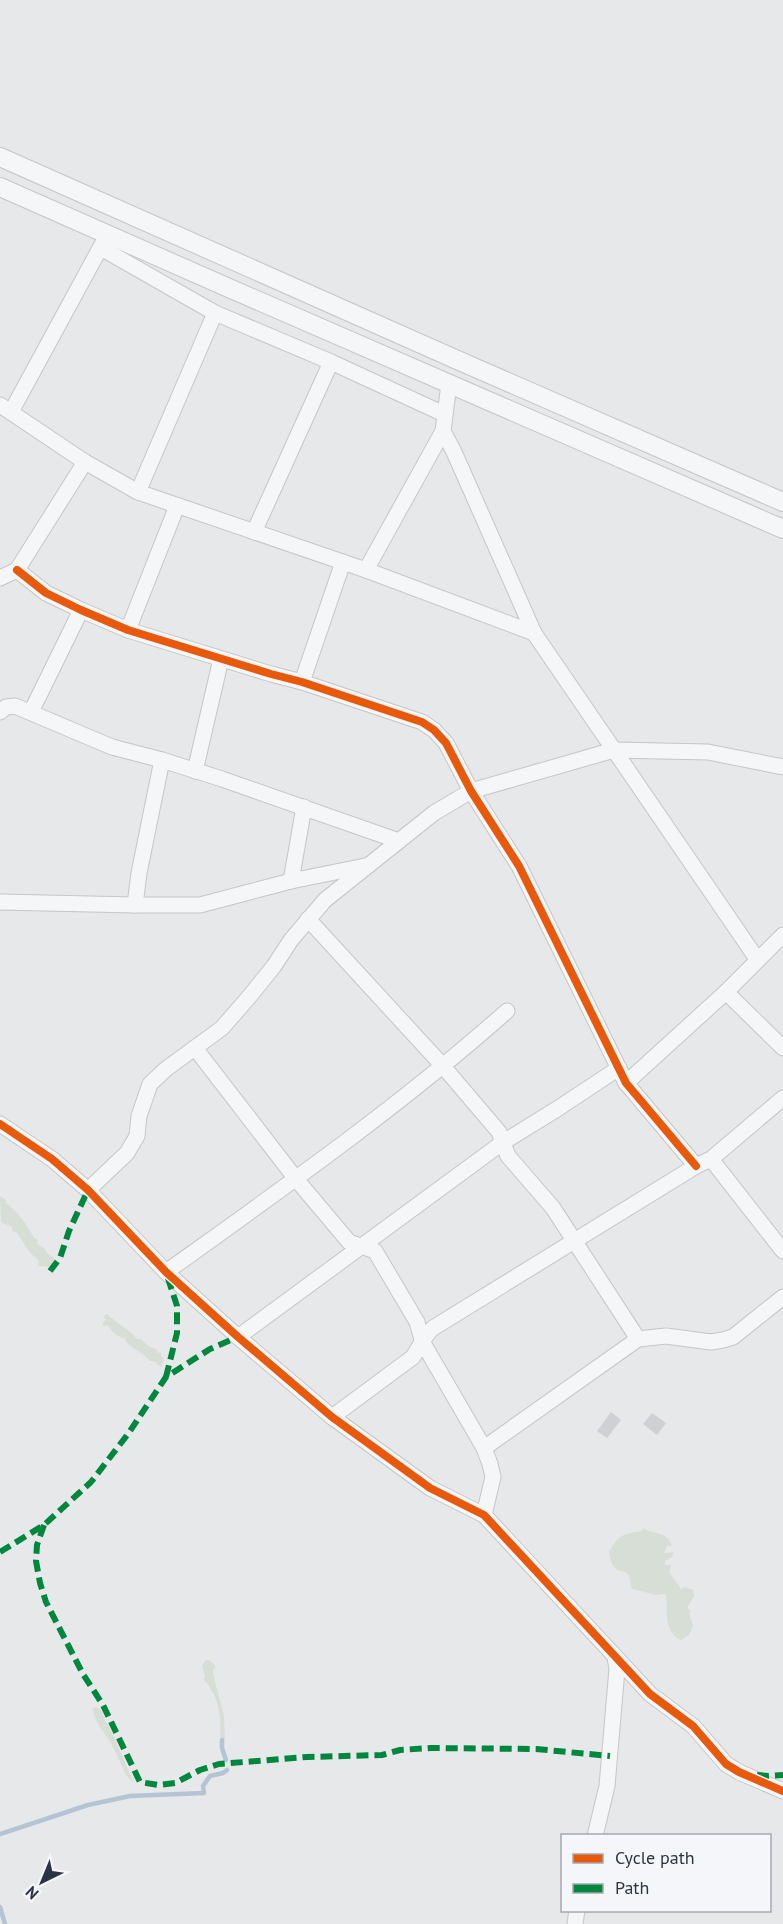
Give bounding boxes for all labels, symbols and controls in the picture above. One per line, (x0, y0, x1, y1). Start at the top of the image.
legend (561, 1834, 771, 1912)
text: Cycle path (615, 1846, 695, 1869)
north arrow (12, 1852, 72, 1912)
text: Path (615, 1876, 649, 1899)
text: N (21, 1882, 42, 1904)

